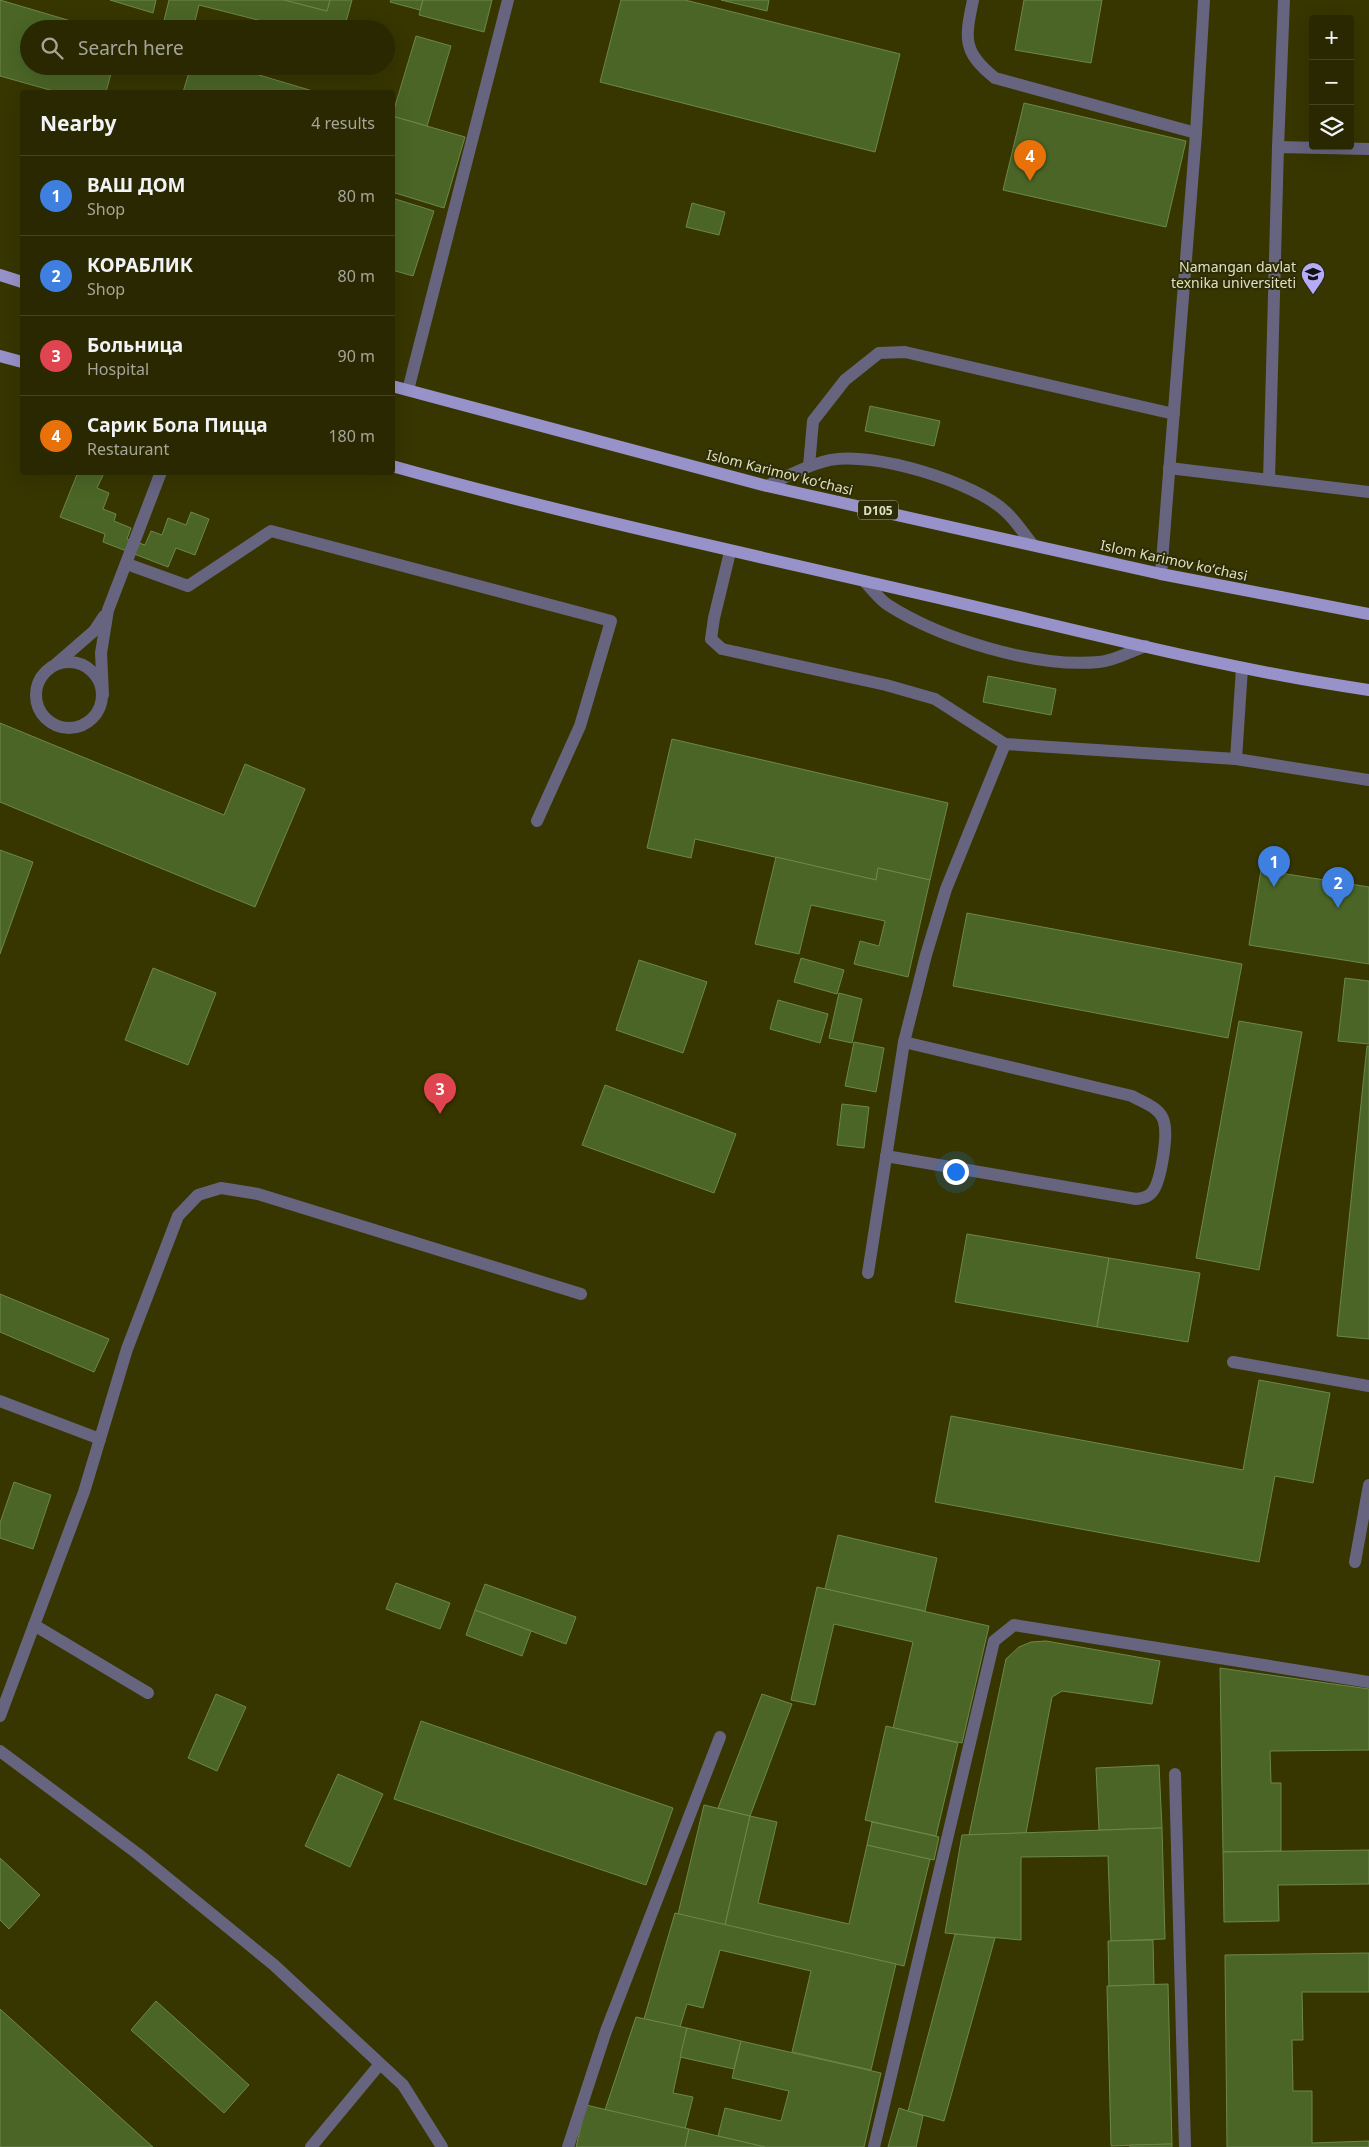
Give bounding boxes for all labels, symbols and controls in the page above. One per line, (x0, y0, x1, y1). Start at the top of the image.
map controls (1309, 15, 1354, 150)
button: + (1309, 15, 1354, 60)
search box (20, 20, 395, 75)
icon: search (38, 34, 66, 62)
text: Search here (78, 35, 184, 61)
button: − (1309, 60, 1354, 105)
button: layers (1309, 105, 1354, 150)
text: Nearby (40, 109, 116, 137)
text: 4 results (311, 112, 375, 134)
pin: 4 (1014, 140, 1046, 181)
text: ВАШ ДОМ (87, 172, 185, 198)
text: 1 (51, 185, 61, 207)
text: 80 m (338, 185, 375, 207)
text: Shop (87, 198, 125, 220)
text: КОРАБЛИК (87, 252, 193, 278)
place label: Namangan davlat texnika universiteti (1171, 257, 1296, 292)
school or university icon: Namangan davlat texnika universiteti (1300, 261, 1326, 295)
text: 2 (51, 265, 61, 287)
text: 80 m (338, 265, 375, 287)
text: Shop (87, 278, 125, 300)
text: Больница (87, 332, 183, 358)
text: 3 (51, 345, 61, 367)
text: 90 m (338, 345, 375, 367)
text: Hospital (87, 358, 149, 380)
text: Сарик Бола Пицца (87, 412, 268, 438)
text: 4 (51, 425, 61, 447)
text: 180 m (328, 425, 375, 447)
text: Restaurant (87, 438, 169, 460)
street label: Islom Karimov koʻchasi (705, 445, 855, 499)
road number: D105 (858, 500, 898, 520)
street label: Islom Karimov koʻchasi (1099, 535, 1249, 585)
pin: 1 (1258, 846, 1290, 887)
pin: 2 (1322, 867, 1354, 908)
pin: 3 (424, 1073, 456, 1114)
your location (943, 1159, 969, 1185)

